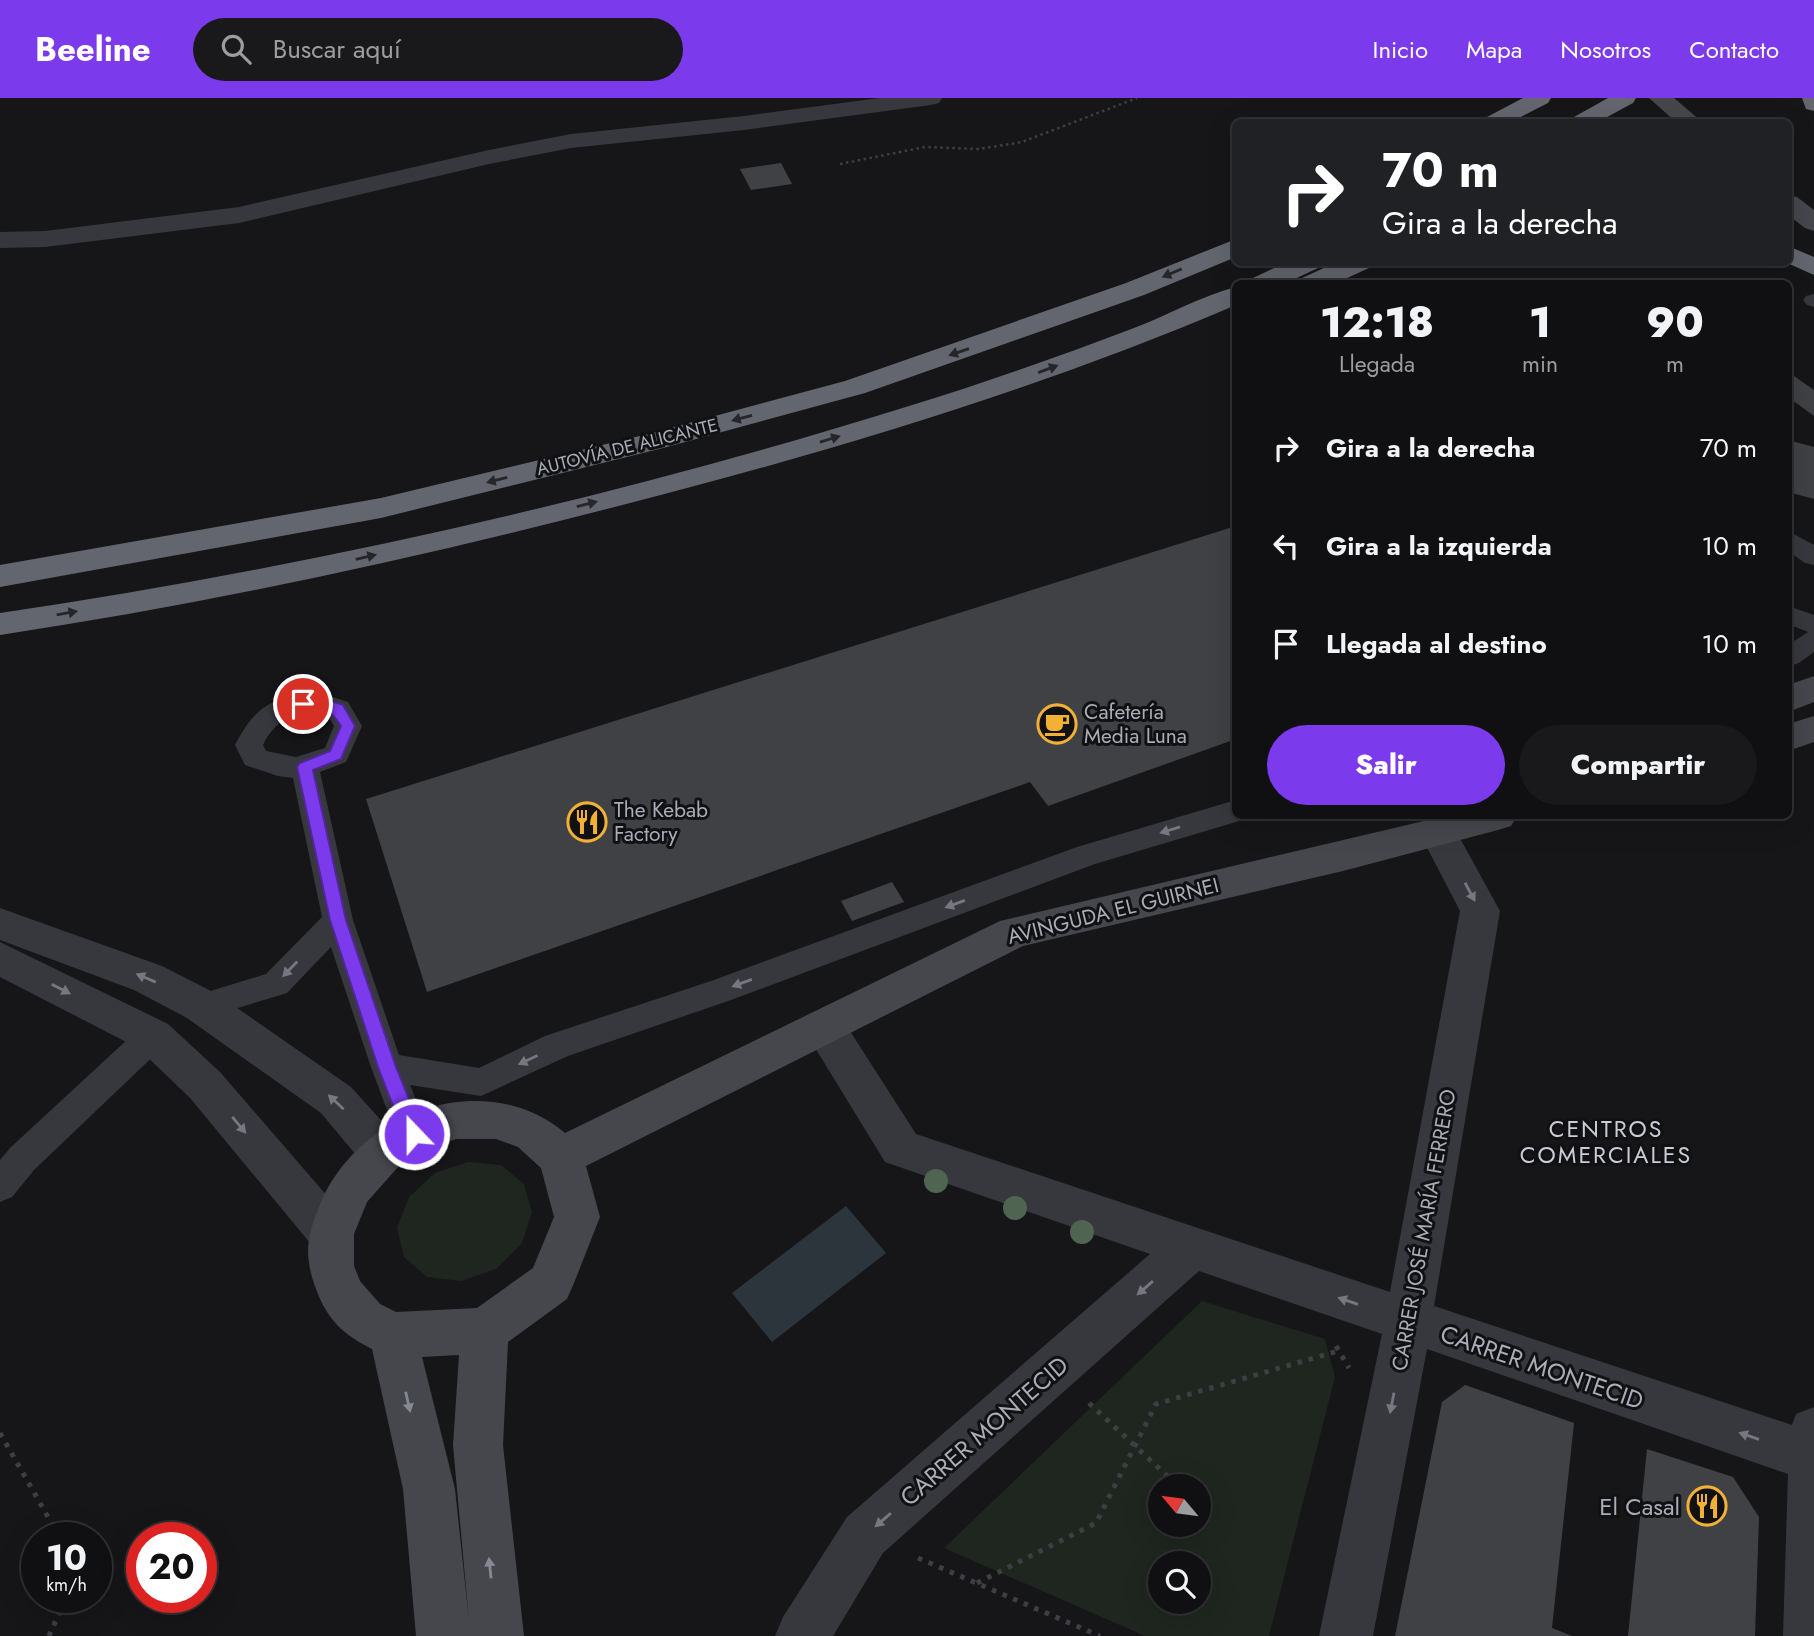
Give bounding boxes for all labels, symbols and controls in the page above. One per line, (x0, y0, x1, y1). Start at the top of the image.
search box (193, 18, 683, 81)
text: Beeline (35, 26, 151, 73)
icon: search (217, 30, 255, 68)
text: Buscar aquí (273, 30, 401, 68)
text: Inicio (1373, 32, 1428, 67)
text: Mapa (1466, 32, 1522, 67)
text: Nosotros (1560, 32, 1651, 67)
text: Contacto (1689, 32, 1779, 67)
text: 70 m (1382, 135, 1499, 205)
icon: right (1267, 147, 1358, 238)
text: Gira a la derecha (1382, 200, 1618, 246)
one-way arrow (1162, 268, 1183, 279)
text: 12:18 (1320, 292, 1434, 353)
text: 1 (1529, 292, 1551, 353)
text: 90 (1646, 292, 1704, 353)
one-way arrow (949, 347, 970, 358)
text: Llegada (1339, 347, 1415, 381)
text: min (1522, 347, 1558, 381)
text: m (1666, 347, 1684, 381)
one-way arrow (1038, 364, 1059, 375)
street label: AUTOVÍA DE ALICANTE (534, 412, 720, 482)
one-way arrow (730, 413, 752, 424)
icon: right (1267, 429, 1305, 467)
text: Gira a la derecha (1326, 429, 1535, 467)
text: 70 m (1700, 429, 1757, 467)
one-way arrow (820, 434, 841, 444)
one-way arrow (486, 475, 508, 486)
one-way arrow (576, 498, 598, 509)
icon: left (1267, 527, 1305, 565)
text: Gira a la izquierda (1326, 527, 1552, 565)
text: 10 m (1702, 527, 1757, 565)
one-way arrow (355, 551, 377, 562)
one-way arrow (56, 607, 78, 618)
icon: arrive (1267, 625, 1305, 663)
text: Llegada al destino (1326, 625, 1547, 663)
text: 10 m (1702, 625, 1757, 663)
pin (273, 674, 333, 734)
icon: arrive (284, 685, 322, 723)
place label: Cafetería Media Luna (1084, 697, 1187, 751)
cafe icon: Cafetería Media Luna (1036, 703, 1078, 745)
button: Salir (1267, 725, 1505, 805)
button: Compartir (1519, 725, 1757, 805)
place label: The Kebab Factory (614, 795, 708, 849)
restaurant icon: The Kebab Factory (566, 801, 608, 843)
one-way arrow (1159, 826, 1180, 836)
street label: AVINGUDA EL GUIRNEI (1004, 870, 1222, 952)
one-way arrow (1464, 882, 1476, 902)
one-way arrow (944, 899, 965, 910)
one-way arrow (283, 960, 299, 977)
one-way arrow (136, 972, 157, 983)
one-way arrow (731, 978, 752, 989)
one-way arrow (51, 984, 71, 995)
one-way arrow (518, 1054, 538, 1066)
street label: CARRER JOSÉ MARÍA FERRERO (1384, 1087, 1464, 1373)
one-way arrow (328, 1095, 345, 1111)
position arrow (377, 1097, 451, 1171)
district label: CENTROS COMERCIALES (1520, 1112, 1692, 1172)
one-way arrow (231, 1117, 246, 1134)
one-way arrow (1136, 1280, 1154, 1296)
one-way arrow (1337, 1295, 1358, 1306)
street label: CARRER MONTECID (1436, 1316, 1648, 1418)
street label: CARRER MONTECID (892, 1348, 1076, 1514)
one-way arrow (403, 1391, 414, 1413)
one-way arrow (1387, 1392, 1398, 1414)
one-way arrow (1739, 1430, 1760, 1441)
north arrow (1148, 1474, 1211, 1536)
map controls (1148, 1474, 1211, 1614)
restaurant icon: El Casal (1686, 1485, 1728, 1527)
place label: El Casal (1599, 1489, 1680, 1524)
one-way arrow (874, 1512, 892, 1528)
speed limit sign: 20 (126, 1522, 217, 1613)
text: 10 (46, 1533, 87, 1583)
button: search (1148, 1551, 1211, 1614)
one-way arrow (485, 1557, 496, 1579)
text: km/h (46, 1572, 87, 1598)

